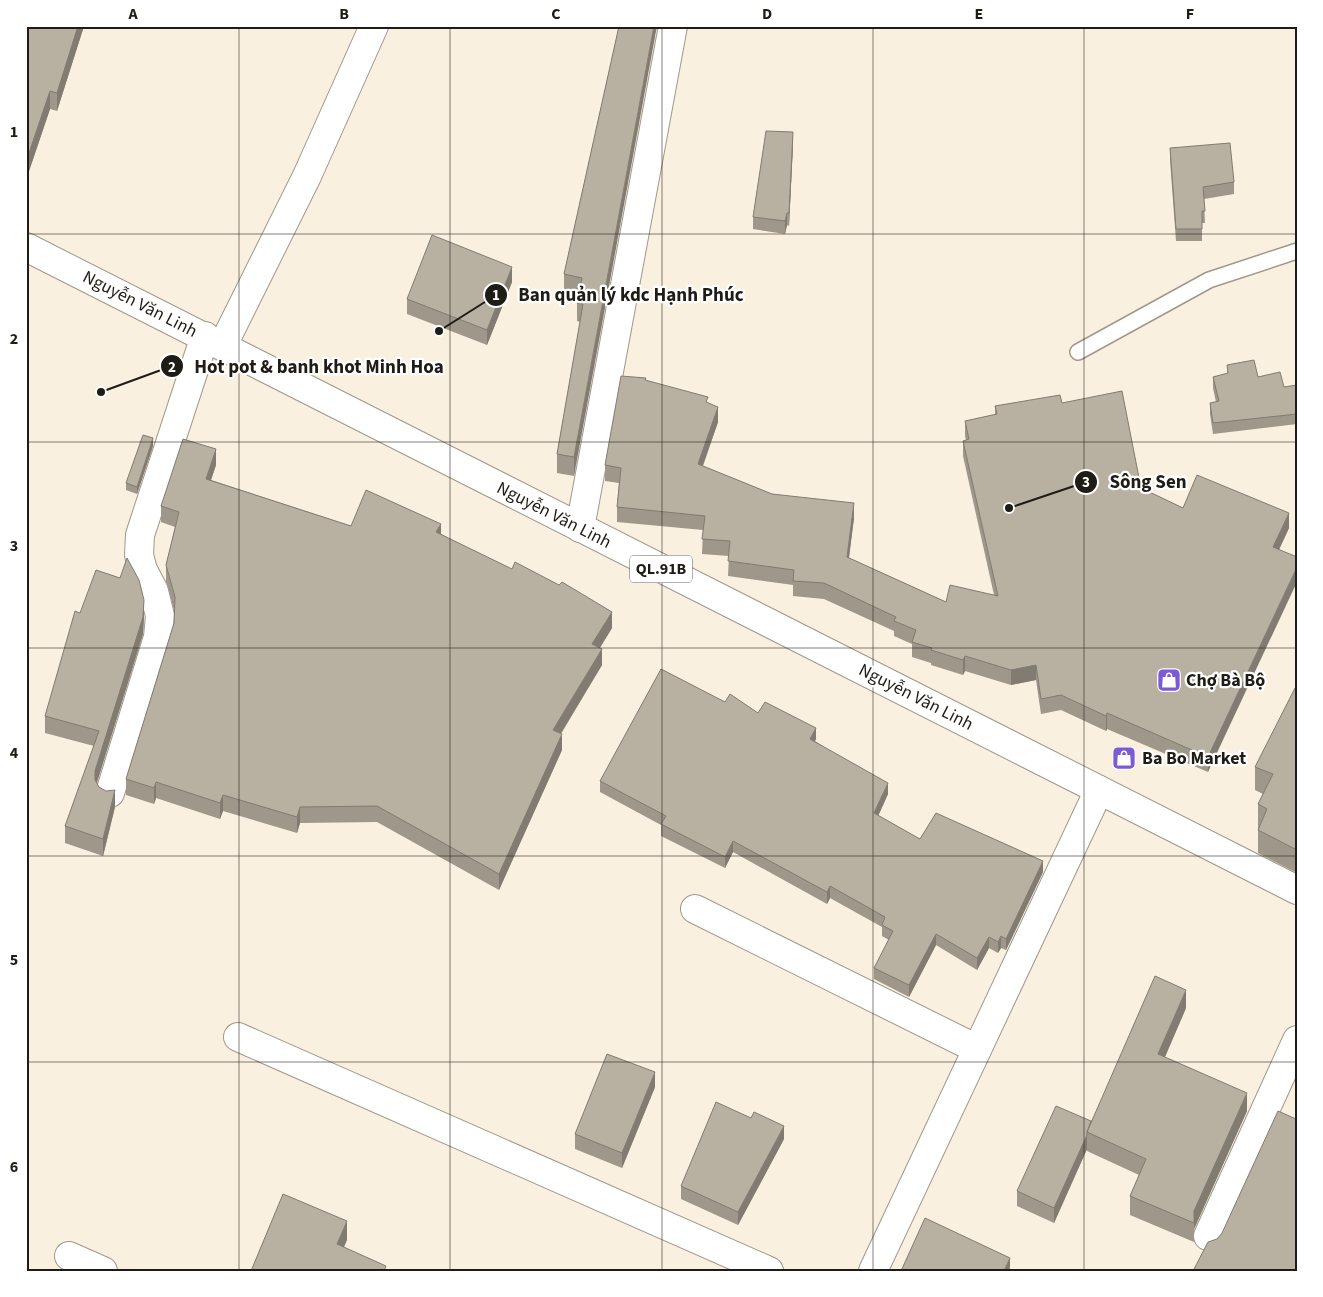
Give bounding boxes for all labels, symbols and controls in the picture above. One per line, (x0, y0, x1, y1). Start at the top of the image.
text: A (127, 3, 138, 25)
text: B (339, 3, 349, 25)
text: C (551, 3, 561, 25)
text: D (762, 3, 772, 25)
text: E (975, 3, 983, 25)
text: F (1186, 3, 1194, 25)
text: 1 (10, 121, 18, 143)
street label: Nguyễn Văn Linh (78, 264, 202, 344)
callout: Ban quản lý kdc Hạnh Phúc (484, 278, 754, 312)
text: Ban quản lý kdc Hạnh Phúc (518, 282, 744, 309)
text: 1 (492, 285, 500, 306)
text: 2 (10, 328, 18, 350)
callout: Hot pot & banh khot Minh Hoa (159, 349, 454, 383)
text: Hot pot & banh khot Minh Hoa (194, 354, 444, 381)
text: 2 (168, 357, 176, 378)
callout: Sông Sen (1074, 465, 1196, 499)
text: Sông Sen (1109, 469, 1187, 496)
text: 3 (1082, 472, 1090, 493)
street label: Nguyễn Văn Linh (492, 475, 616, 555)
text: 3 (10, 535, 18, 557)
road number: QL.91B (630, 556, 692, 582)
street label: Nguyễn Văn Linh (854, 657, 978, 737)
shop icon: Chợ Bà Bộ (1156, 667, 1182, 693)
place label: Chợ Bà Bộ (1186, 668, 1265, 693)
text: 4 (10, 742, 19, 764)
shop icon: Ba Bo Market (1111, 745, 1137, 771)
place label: Ba Bo Market (1142, 746, 1246, 771)
text: 5 (10, 949, 18, 971)
text: 6 (10, 1156, 18, 1178)

